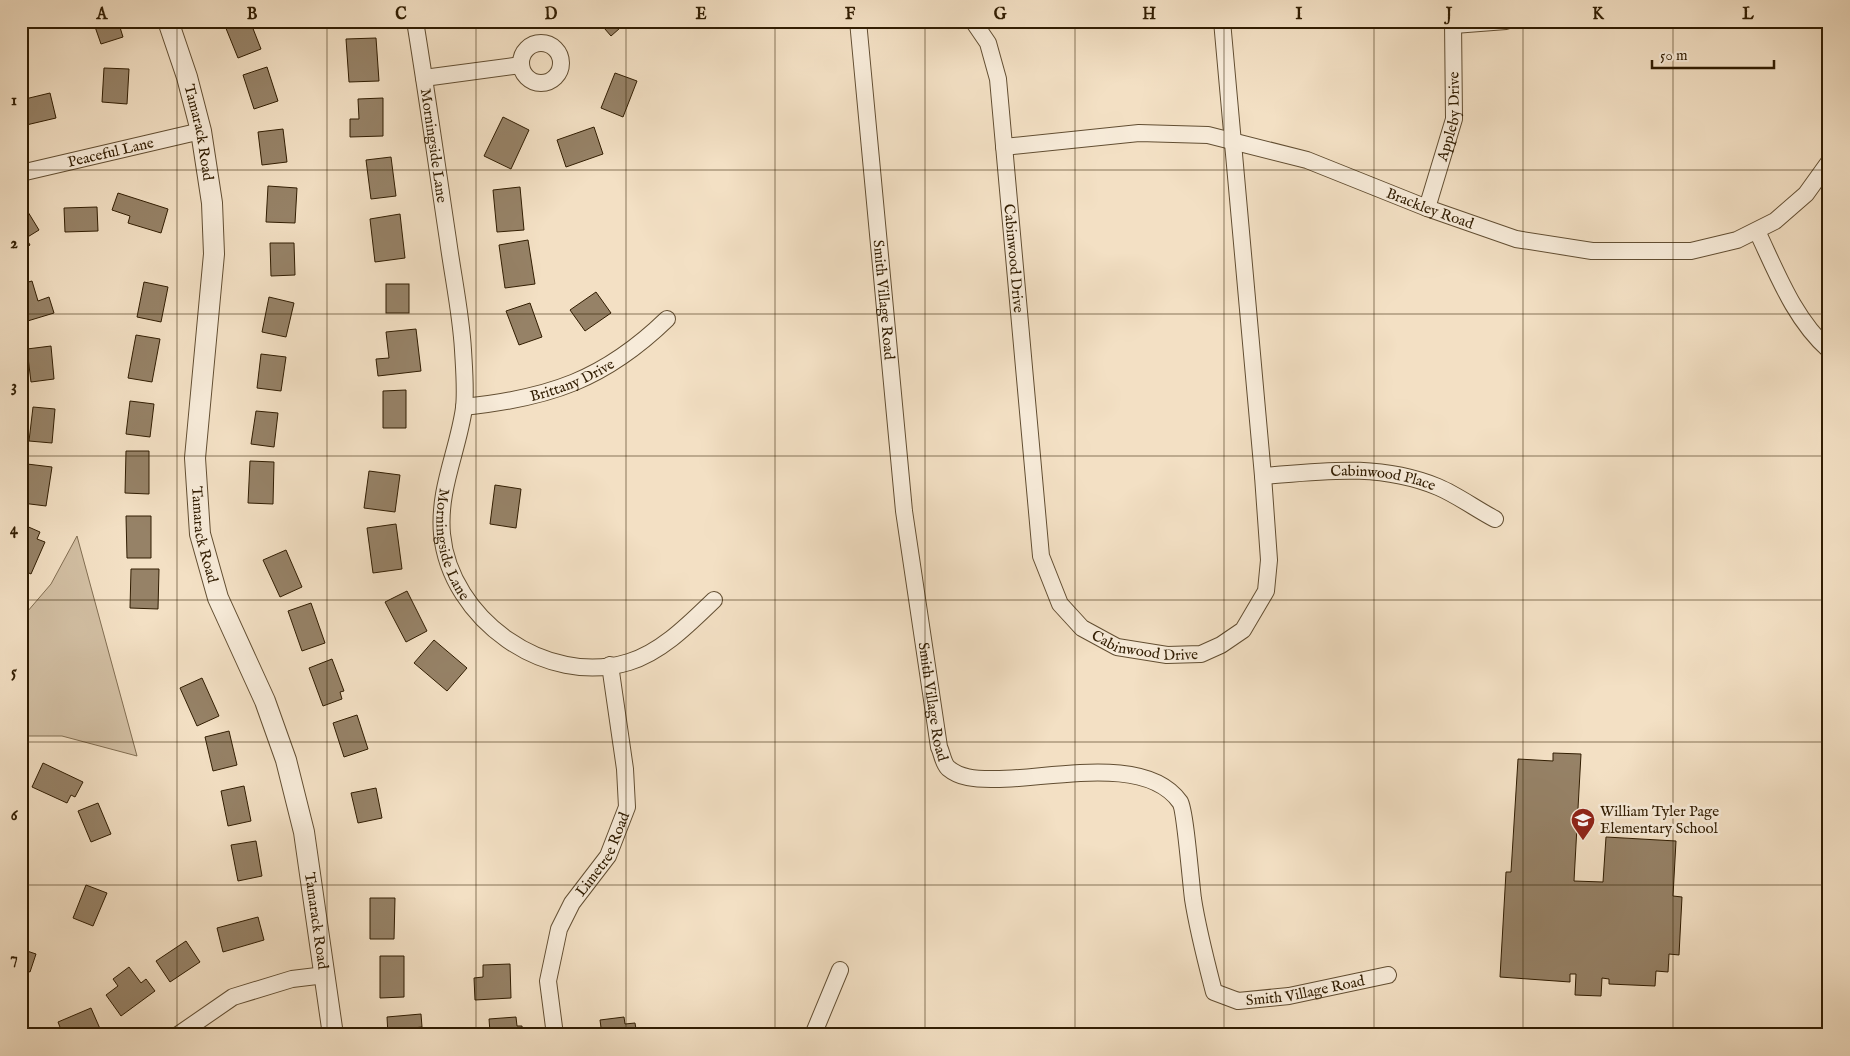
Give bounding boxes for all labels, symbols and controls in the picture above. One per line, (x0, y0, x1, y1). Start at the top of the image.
text: A (96, 5, 109, 25)
text: B (247, 5, 258, 25)
text: C (395, 5, 407, 25)
text: D (545, 5, 558, 25)
text: E (695, 5, 707, 25)
text: F (845, 5, 856, 25)
text: G (994, 5, 1007, 25)
text: H (1142, 5, 1156, 25)
text: I (1296, 5, 1303, 25)
text: J (1444, 5, 1453, 25)
text: K (1592, 5, 1605, 25)
text: L (1742, 5, 1754, 25)
scale bar (1652, 38, 1775, 70)
text: 50 m (1660, 46, 1688, 65)
street label: Appleby Drive (1432, 71, 1464, 164)
street label: Tamarack Road (180, 82, 218, 183)
street label: Morningside Lane (416, 87, 452, 204)
text: 1 (11, 91, 17, 111)
street label: Peaceful Lane (66, 133, 156, 171)
street label: Brackley Road (1383, 183, 1477, 233)
street label: Cabinwood Drive (1000, 203, 1029, 314)
text: 2 (10, 234, 18, 254)
street label: Smith Village Road (869, 239, 899, 362)
street label: Brittany Drive (528, 354, 618, 406)
text: 3 (11, 377, 17, 397)
street label: Cabinwood Place (1330, 461, 1439, 495)
street label: Tamarack Road (187, 486, 223, 586)
street label: Morningside Lane (432, 487, 474, 604)
text: 4 (10, 520, 19, 540)
street label: Cabinwood Drive (1088, 626, 1198, 665)
street label: Smith Village Road (914, 641, 953, 765)
text: 5 (11, 663, 17, 683)
place label: William Tyler Page Elementary School (1600, 802, 1719, 838)
text: 6 (11, 806, 19, 826)
school or university icon: William Tyler Page Elementary School (1570, 807, 1596, 841)
street label: Limetree Road (571, 808, 634, 900)
street label: Tamarack Road (300, 871, 333, 972)
text: 7 (10, 949, 18, 969)
street label: Smith Village Road (1245, 971, 1367, 1010)

